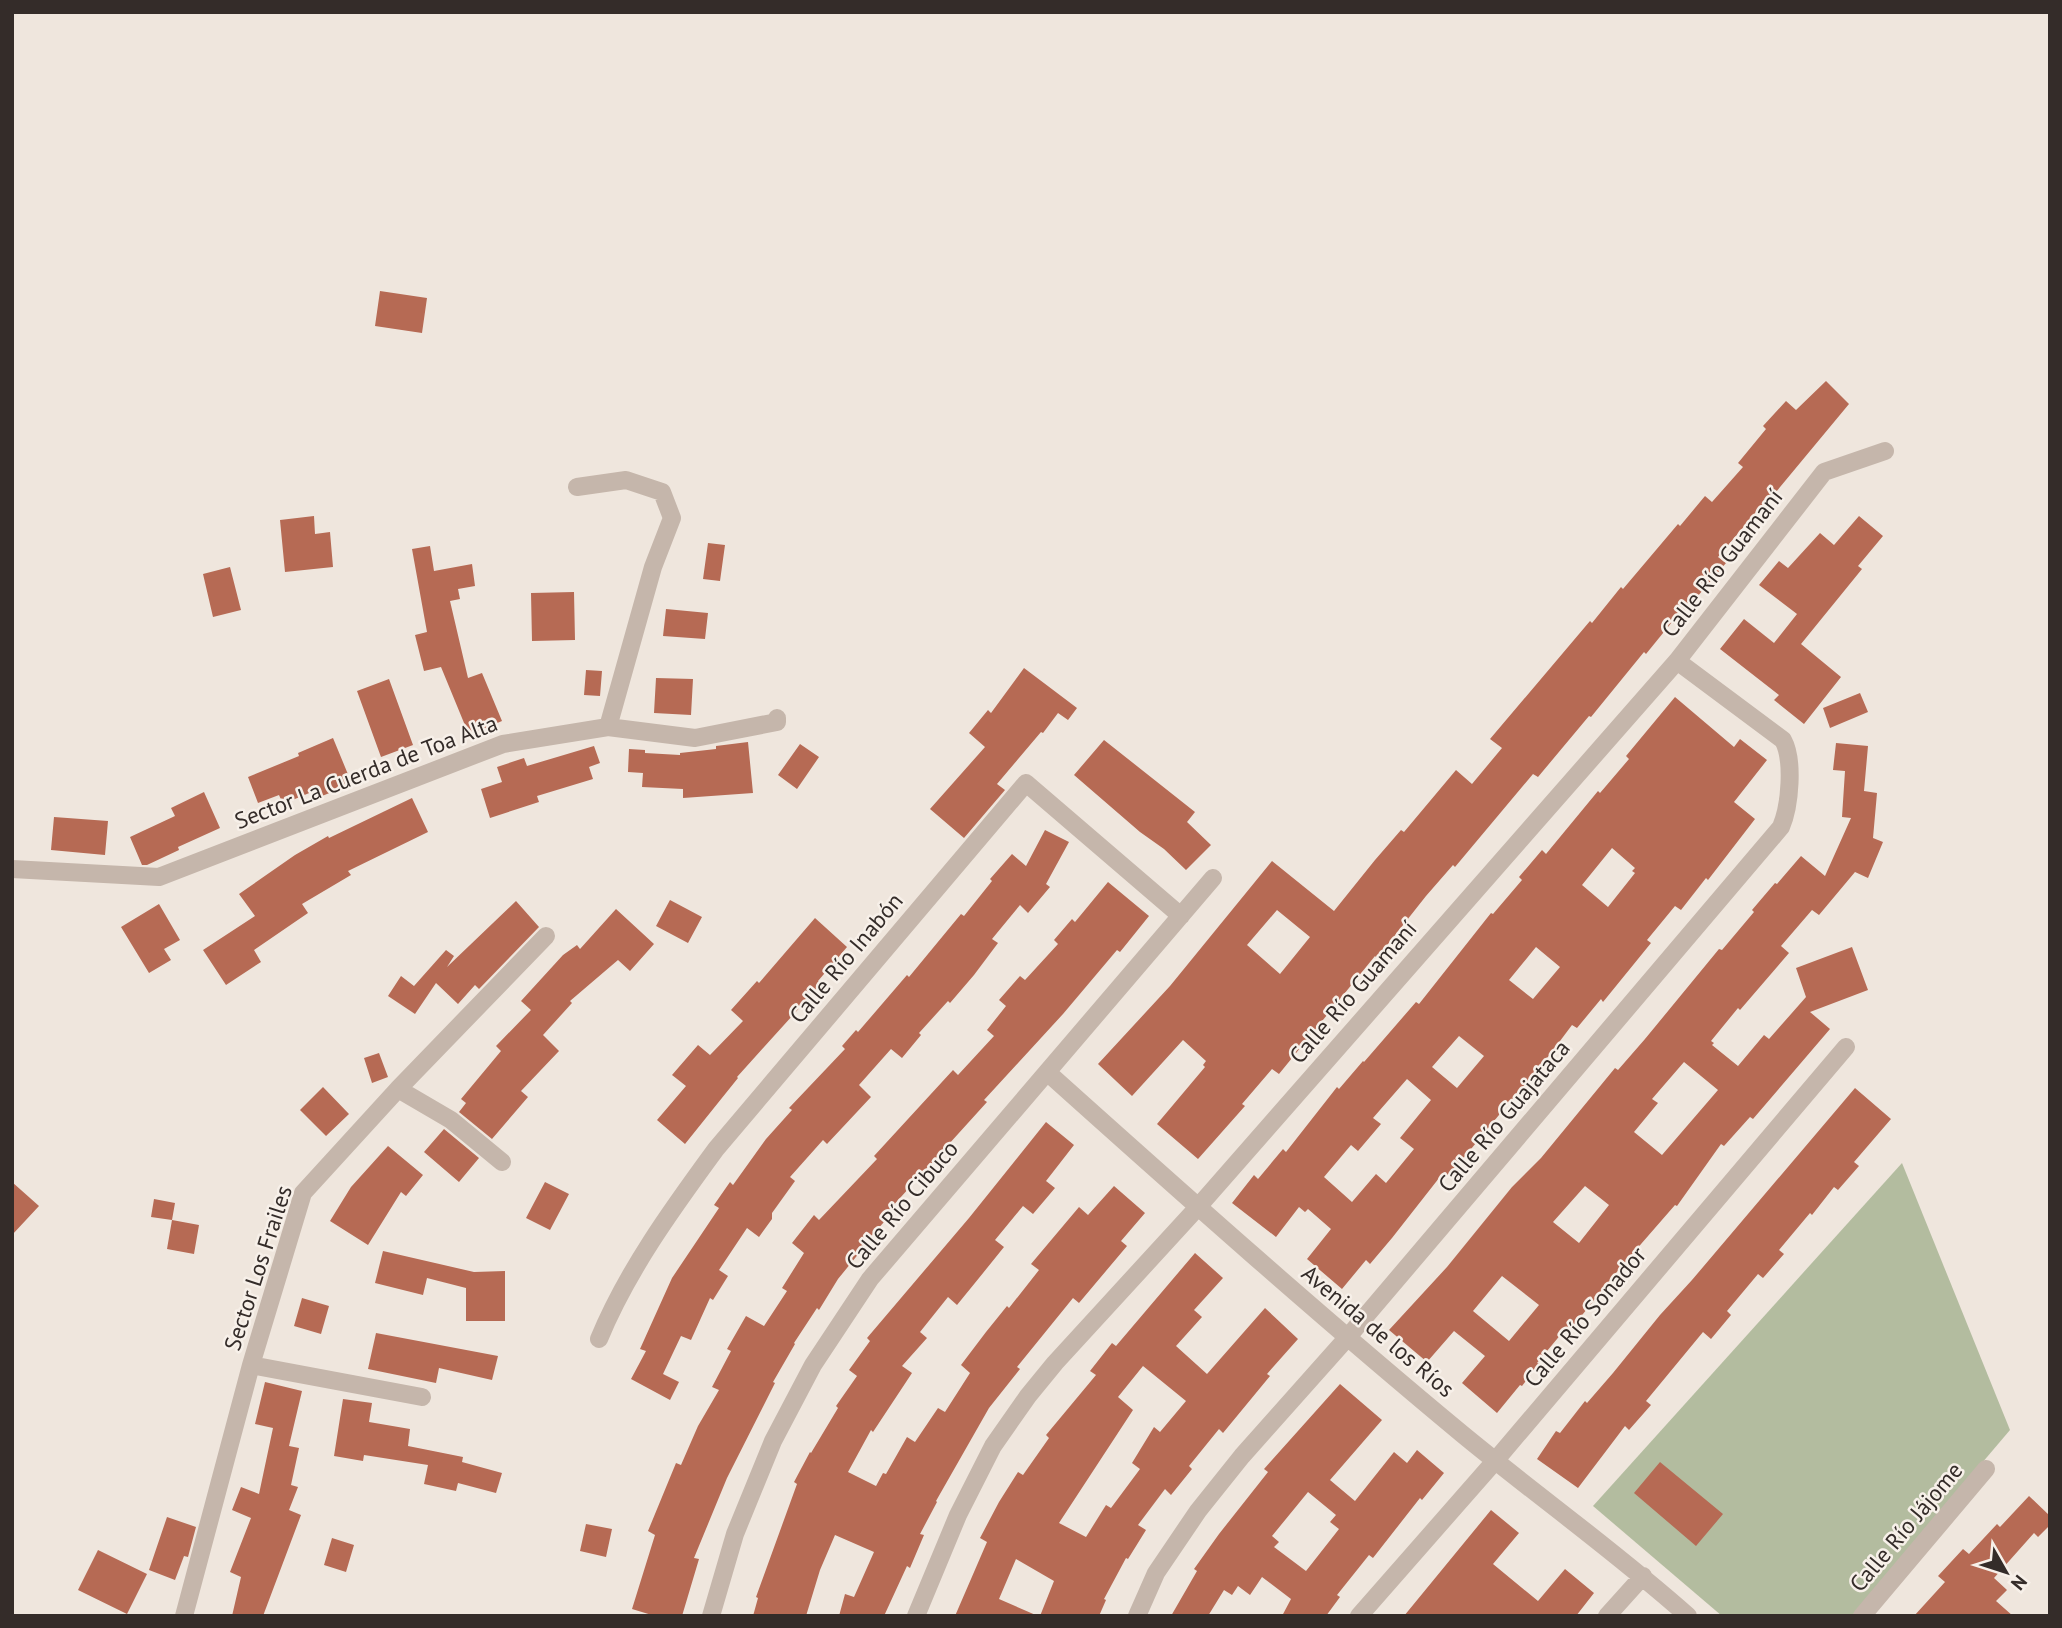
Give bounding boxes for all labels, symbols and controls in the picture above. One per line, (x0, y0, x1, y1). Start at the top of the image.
street label: Calle Río Guamaní (1655, 483, 1789, 643)
street label: Sector La Cuerda de Toa Alta (230, 708, 501, 835)
street label: Calle Río Inabón (783, 886, 909, 1029)
street label: Calle Río Guamaní (1283, 914, 1423, 1069)
street label: Calle Río Guajataca (1431, 1034, 1576, 1198)
street label: Calle Río Cibuco (839, 1134, 964, 1275)
street label: Sector Los Frailes (217, 1182, 298, 1354)
street label: Calle Río Sonador (1517, 1240, 1652, 1393)
street label: Avenida de los Ríos (1296, 1258, 1461, 1403)
street label: Calle Río Jájome (1843, 1456, 1968, 1597)
north arrow (1971, 1537, 2041, 1607)
text: N (2006, 1570, 2032, 1595)

